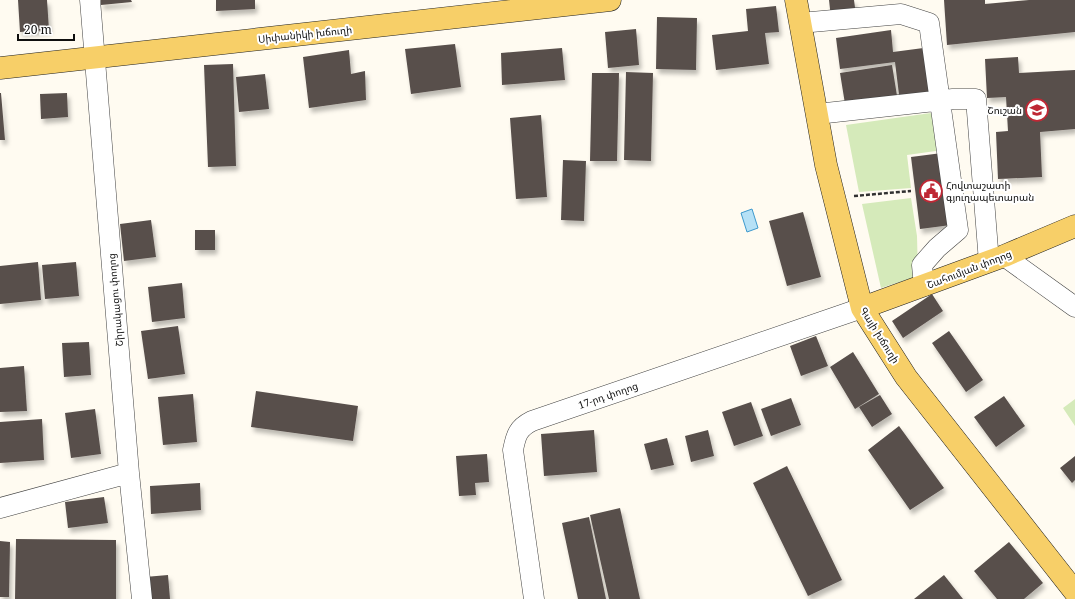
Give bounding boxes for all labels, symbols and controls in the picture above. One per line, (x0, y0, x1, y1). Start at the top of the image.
scale bar (18, 16, 74, 42)
text: 20 m (24, 21, 52, 38)
street label: Սիփանիկի խճուղի (257, 22, 353, 46)
school or university icon: Շուշան (1024, 97, 1050, 123)
place label: Շուշան (987, 103, 1022, 117)
public building icon: Հովտաշատի գյուղապետարան (918, 178, 944, 204)
place label: Հովտաշատի գյուղապետարան (946, 178, 1034, 204)
street label: Շահումյան փողոց (925, 246, 1013, 292)
street label: Շիրակացու փողոց (104, 253, 126, 347)
street label: Գայի խճուղի (857, 304, 903, 366)
street label: 17-րդ փողոց (576, 378, 640, 412)

